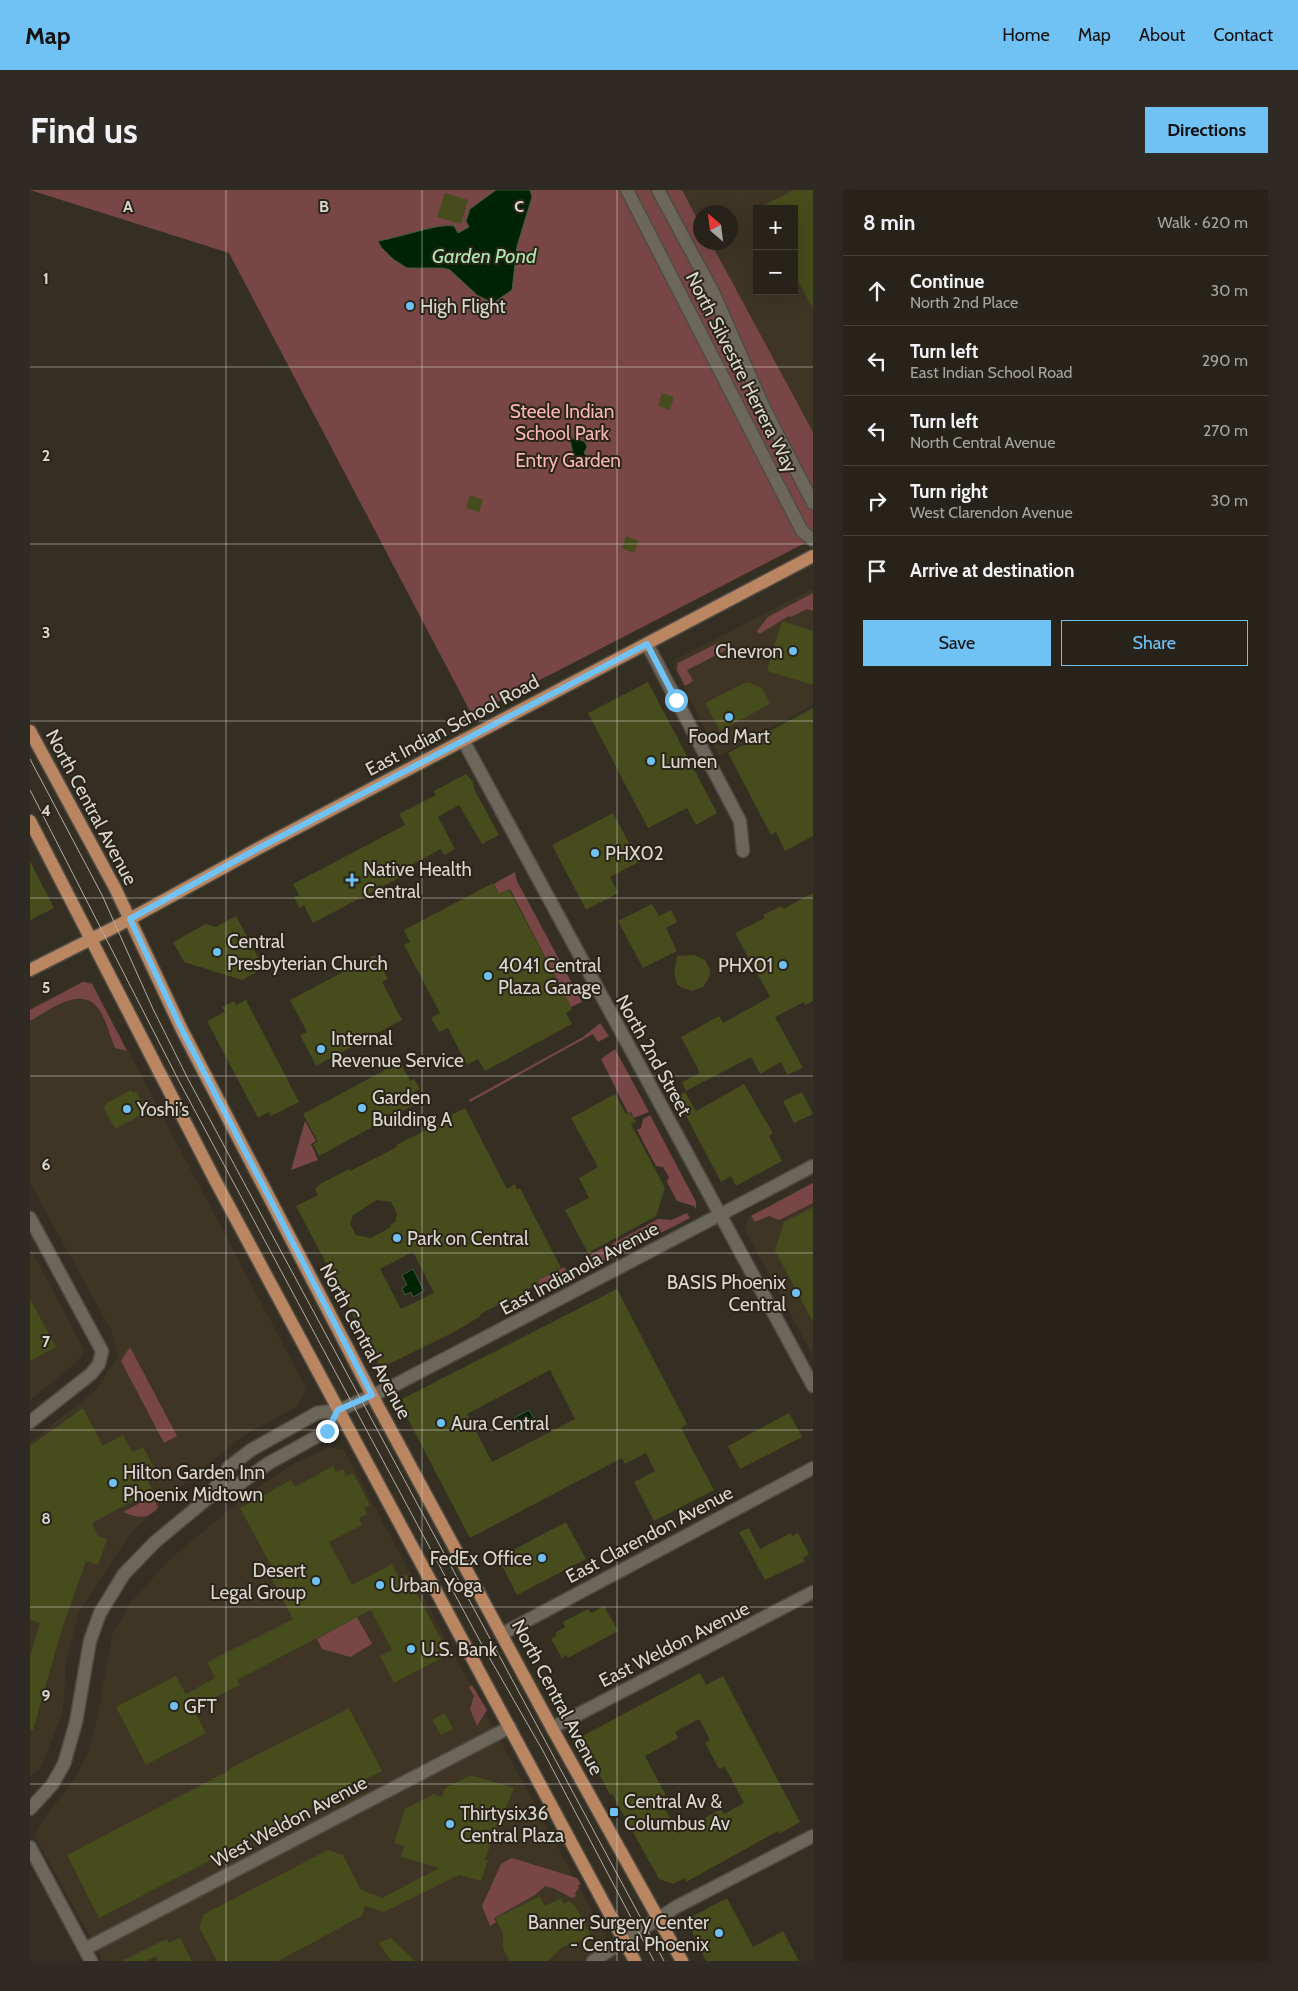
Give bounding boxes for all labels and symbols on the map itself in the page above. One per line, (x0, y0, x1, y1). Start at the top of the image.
text: A (123, 197, 133, 216)
text: B (319, 197, 329, 216)
text: C (514, 197, 524, 216)
north arrow (693, 205, 738, 250)
water label: Garden Pond (432, 244, 537, 268)
street label: North Silvestre Herrera Way (681, 268, 802, 477)
text: 1 (43, 269, 49, 288)
place label: High Flight (420, 295, 506, 318)
marker: High Flight (404, 300, 416, 312)
park label: Steele Indian School Park (510, 400, 614, 445)
text: 2 (42, 446, 50, 465)
park label: Entry Garden (515, 449, 621, 472)
text: 3 (42, 623, 50, 642)
place label: Chevron (715, 640, 783, 663)
marker: Chevron (787, 645, 799, 657)
street label: East Indian School Road (362, 670, 543, 781)
route start (665, 689, 688, 712)
marker: Food Mart (723, 711, 735, 723)
place label: Food Mart (688, 725, 770, 748)
street label: North Central Avenue (41, 726, 142, 889)
place label: Lumen (661, 750, 717, 773)
marker: Lumen (645, 755, 657, 767)
text: 4 (41, 801, 51, 820)
place label: PHX02 (605, 842, 664, 865)
marker: PHX02 (589, 847, 601, 859)
place label: Native Health Central (363, 858, 472, 903)
marker: Native Health Central (345, 873, 359, 887)
place label: Central Presbyterian Church (227, 930, 388, 975)
marker: Central Presbyterian Church (211, 946, 223, 958)
place label: 4041 Central Plaza Garage (498, 954, 602, 999)
place label: PHX01 (718, 954, 773, 977)
marker: PHX01 (777, 959, 789, 971)
marker: 4041 Central Plaza Garage (482, 970, 494, 982)
text: 5 (42, 978, 50, 997)
street label: North 2nd Street (611, 991, 697, 1120)
place label: Internal Revenue Service (331, 1027, 464, 1072)
marker: Internal Revenue Service (315, 1043, 327, 1055)
place label: Garden Building A (372, 1086, 453, 1131)
place label: Yoshi’s (136, 1098, 189, 1121)
marker: Garden Building A (356, 1102, 368, 1114)
marker: Yoshi’s (121, 1103, 133, 1115)
text: 6 (42, 1155, 51, 1174)
street label: East Indianola Avenue (496, 1217, 663, 1320)
place label: Park on Central (407, 1227, 529, 1250)
marker: Park on Central (391, 1232, 403, 1244)
street label: North Central Avenue (315, 1260, 416, 1423)
place label: BASIS Phoenix Central (667, 1271, 787, 1316)
marker: BASIS Phoenix Central (790, 1287, 802, 1299)
text: 7 (42, 1332, 51, 1351)
place label: Aura Central (451, 1412, 550, 1435)
marker: Aura Central (435, 1417, 447, 1429)
route end (316, 1420, 339, 1443)
place label: Hilton Garden Inn Phoenix Midtown (123, 1461, 265, 1506)
marker: Hilton Garden Inn Phoenix Midtown (107, 1477, 119, 1489)
street label: East Clarendon Avenue (562, 1481, 737, 1588)
text: 8 (41, 1509, 51, 1528)
place label: FedEx Office (430, 1547, 532, 1570)
marker: FedEx Office (536, 1552, 548, 1564)
place label: Desert Legal Group (210, 1559, 307, 1604)
place label: Urban Yoga (390, 1574, 482, 1597)
marker: Desert Legal Group (310, 1575, 322, 1587)
marker: Urban Yoga (374, 1579, 386, 1591)
street label: East Weldon Avenue (595, 1596, 753, 1692)
street label: North Central Avenue (507, 1616, 608, 1779)
place label: U.S. Bank (421, 1638, 498, 1661)
marker: U.S. Bank (405, 1643, 417, 1655)
text: 9 (42, 1686, 51, 1705)
place label: GFT (184, 1695, 217, 1718)
marker: GFT (168, 1700, 180, 1712)
street label: West Weldon Avenue (207, 1771, 371, 1872)
place label: Central Av & Columbus Av (624, 1790, 731, 1835)
place label: Thirtysix36 Central Plaza (460, 1802, 564, 1847)
marker: Central Av & Columbus Av (608, 1806, 620, 1818)
marker: Thirtysix36 Central Plaza (444, 1818, 456, 1830)
place label: Banner Surgery Center - Central Phoenix (528, 1911, 709, 1956)
marker: Banner Surgery Center - Central Phoenix (713, 1927, 725, 1939)

